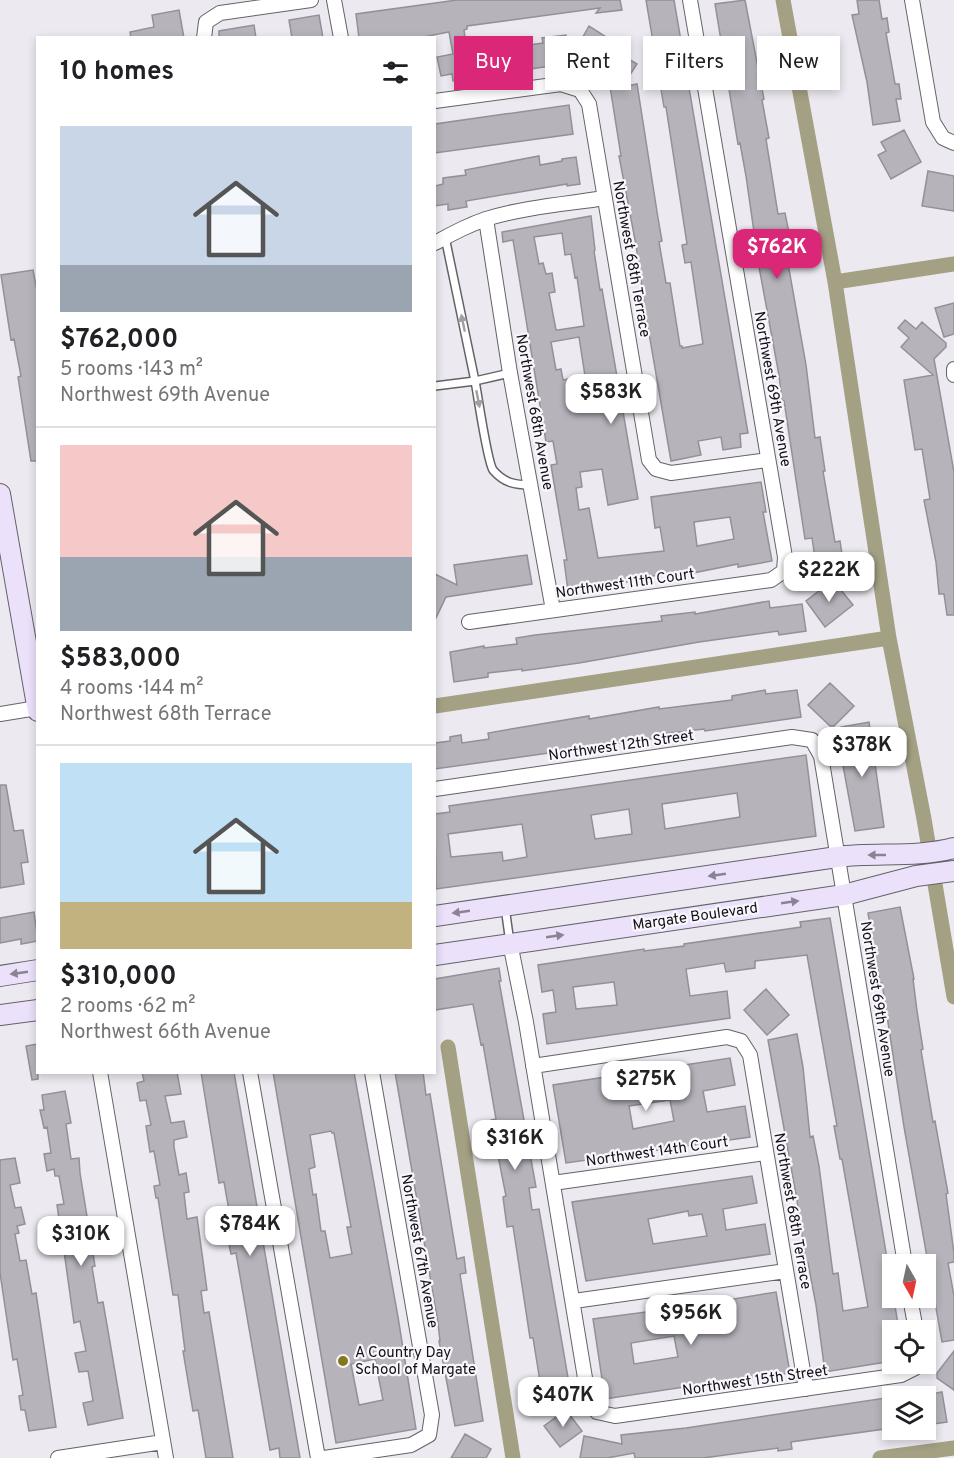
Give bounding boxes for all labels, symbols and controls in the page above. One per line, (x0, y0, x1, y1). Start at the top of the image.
chip: Buy (454, 36, 533, 90)
chip: Rent (545, 36, 631, 90)
chip: Filters (643, 36, 745, 90)
chip: New (757, 36, 840, 90)
text: 10 homes (60, 56, 174, 89)
icon: filters (379, 56, 412, 89)
icon: home (182, 165, 290, 273)
street label: Northwest 68th Terrace (607, 180, 654, 339)
pin: $762K (735, 229, 819, 280)
text: $762K (747, 235, 807, 261)
street label: Northwest 69th Avenue (748, 310, 795, 468)
one-way arrow (458, 314, 467, 333)
text: $762,000 (60, 324, 178, 357)
street label: Northwest 68th Avenue (510, 333, 557, 492)
text: 5 rooms · 143 m² (60, 357, 203, 383)
pin: $583K (569, 374, 653, 425)
text: $583K (580, 380, 642, 406)
text: Northwest 69th Avenue (60, 383, 270, 409)
one-way arrow (474, 389, 483, 408)
icon: home (182, 484, 290, 592)
pin: $222K (787, 552, 871, 603)
text: $222K (798, 558, 860, 584)
street label: Northwest 11th Court (554, 565, 696, 604)
text: $583,000 (60, 643, 181, 676)
text: 4 rooms · 144 m² (60, 676, 203, 702)
text: Northwest 68th Terrace (60, 702, 271, 728)
street label: Northwest 12th Street (547, 727, 695, 766)
pin: $378K (820, 727, 904, 778)
text: $378K (832, 733, 892, 759)
icon: home (182, 802, 290, 910)
one-way arrow (868, 850, 887, 860)
one-way arrow (707, 870, 726, 879)
one-way arrow (780, 898, 799, 907)
street label: Margate Boulevard (631, 899, 759, 936)
one-way arrow (452, 908, 471, 917)
street label: Northwest 69th Avenue (855, 920, 898, 1079)
one-way arrow (546, 932, 565, 941)
text: $310,000 (60, 961, 177, 994)
one-way arrow (9, 968, 28, 978)
text: 2 rooms · 62 m² (60, 994, 196, 1020)
text: Northwest 66th Avenue (60, 1020, 271, 1046)
pin: $275K (604, 1061, 688, 1112)
text: $275K (615, 1067, 677, 1093)
pin: $316K (473, 1120, 557, 1171)
text: $316K (486, 1126, 544, 1152)
street label: Northwest 68th Terrace (768, 1132, 815, 1291)
street label: Northwest 14th Court (585, 1133, 730, 1172)
street label: Northwest 67th Avenue (396, 1173, 441, 1330)
pin: $784K (208, 1206, 292, 1257)
text: $784K (219, 1212, 281, 1238)
pin: $310K (39, 1216, 123, 1267)
text: $310K (51, 1222, 111, 1248)
north arrow (882, 1254, 936, 1308)
map controls (882, 1254, 936, 1440)
pin: $956K (649, 1295, 733, 1346)
text: $956K (659, 1301, 723, 1327)
button: locate (882, 1320, 936, 1374)
place label: A Country Day School of Margate (355, 1344, 476, 1380)
marker: A Country Day School of Margate (336, 1354, 350, 1368)
street label: Northwest 15th Street (681, 1362, 829, 1401)
pin: $407K (521, 1377, 605, 1428)
text: $407K (532, 1383, 594, 1409)
button: layers (882, 1386, 936, 1440)

